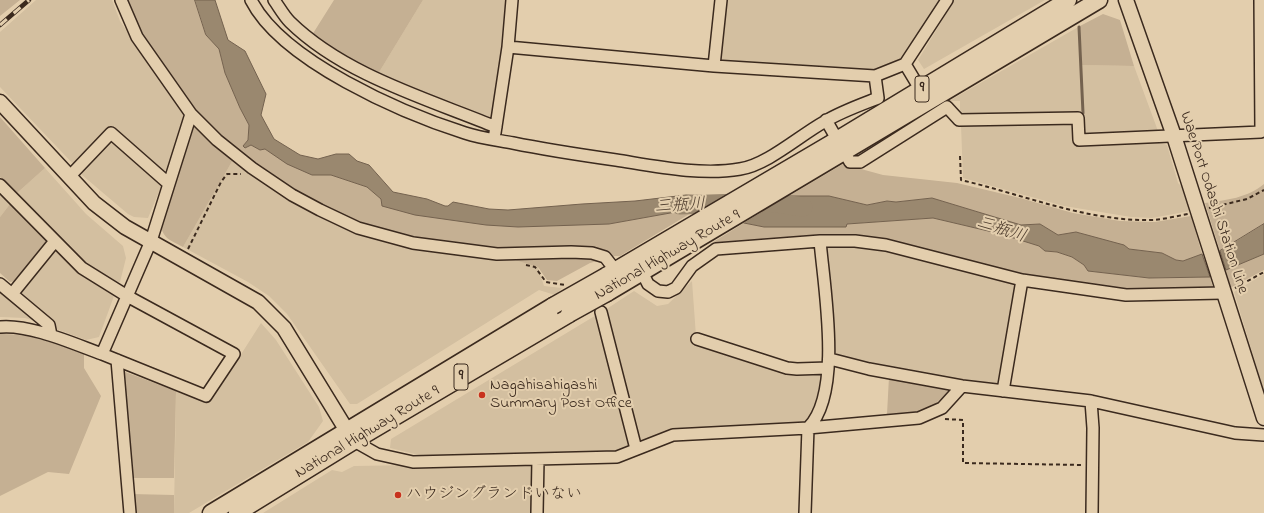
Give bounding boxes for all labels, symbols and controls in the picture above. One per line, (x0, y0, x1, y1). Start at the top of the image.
road number: 9 (915, 76, 929, 102)
street label: Wae Port Odashi Station Line (1174, 109, 1252, 297)
water label: 三瓶川 (654, 195, 706, 219)
street label: National Highway Route 9 (592, 206, 744, 306)
water label: 三瓶川 (974, 213, 1028, 249)
road number: 9 (454, 364, 468, 390)
place label: Nagahisahigashi Summary Post Office (490, 376, 632, 414)
street label: National Highway Route 9 (292, 382, 444, 484)
marker: Nagahisahigashi Summary Post Office (477, 390, 487, 400)
place label: ハウジングランドいない (406, 485, 582, 505)
marker: ハウジングランドいない (393, 490, 403, 500)

